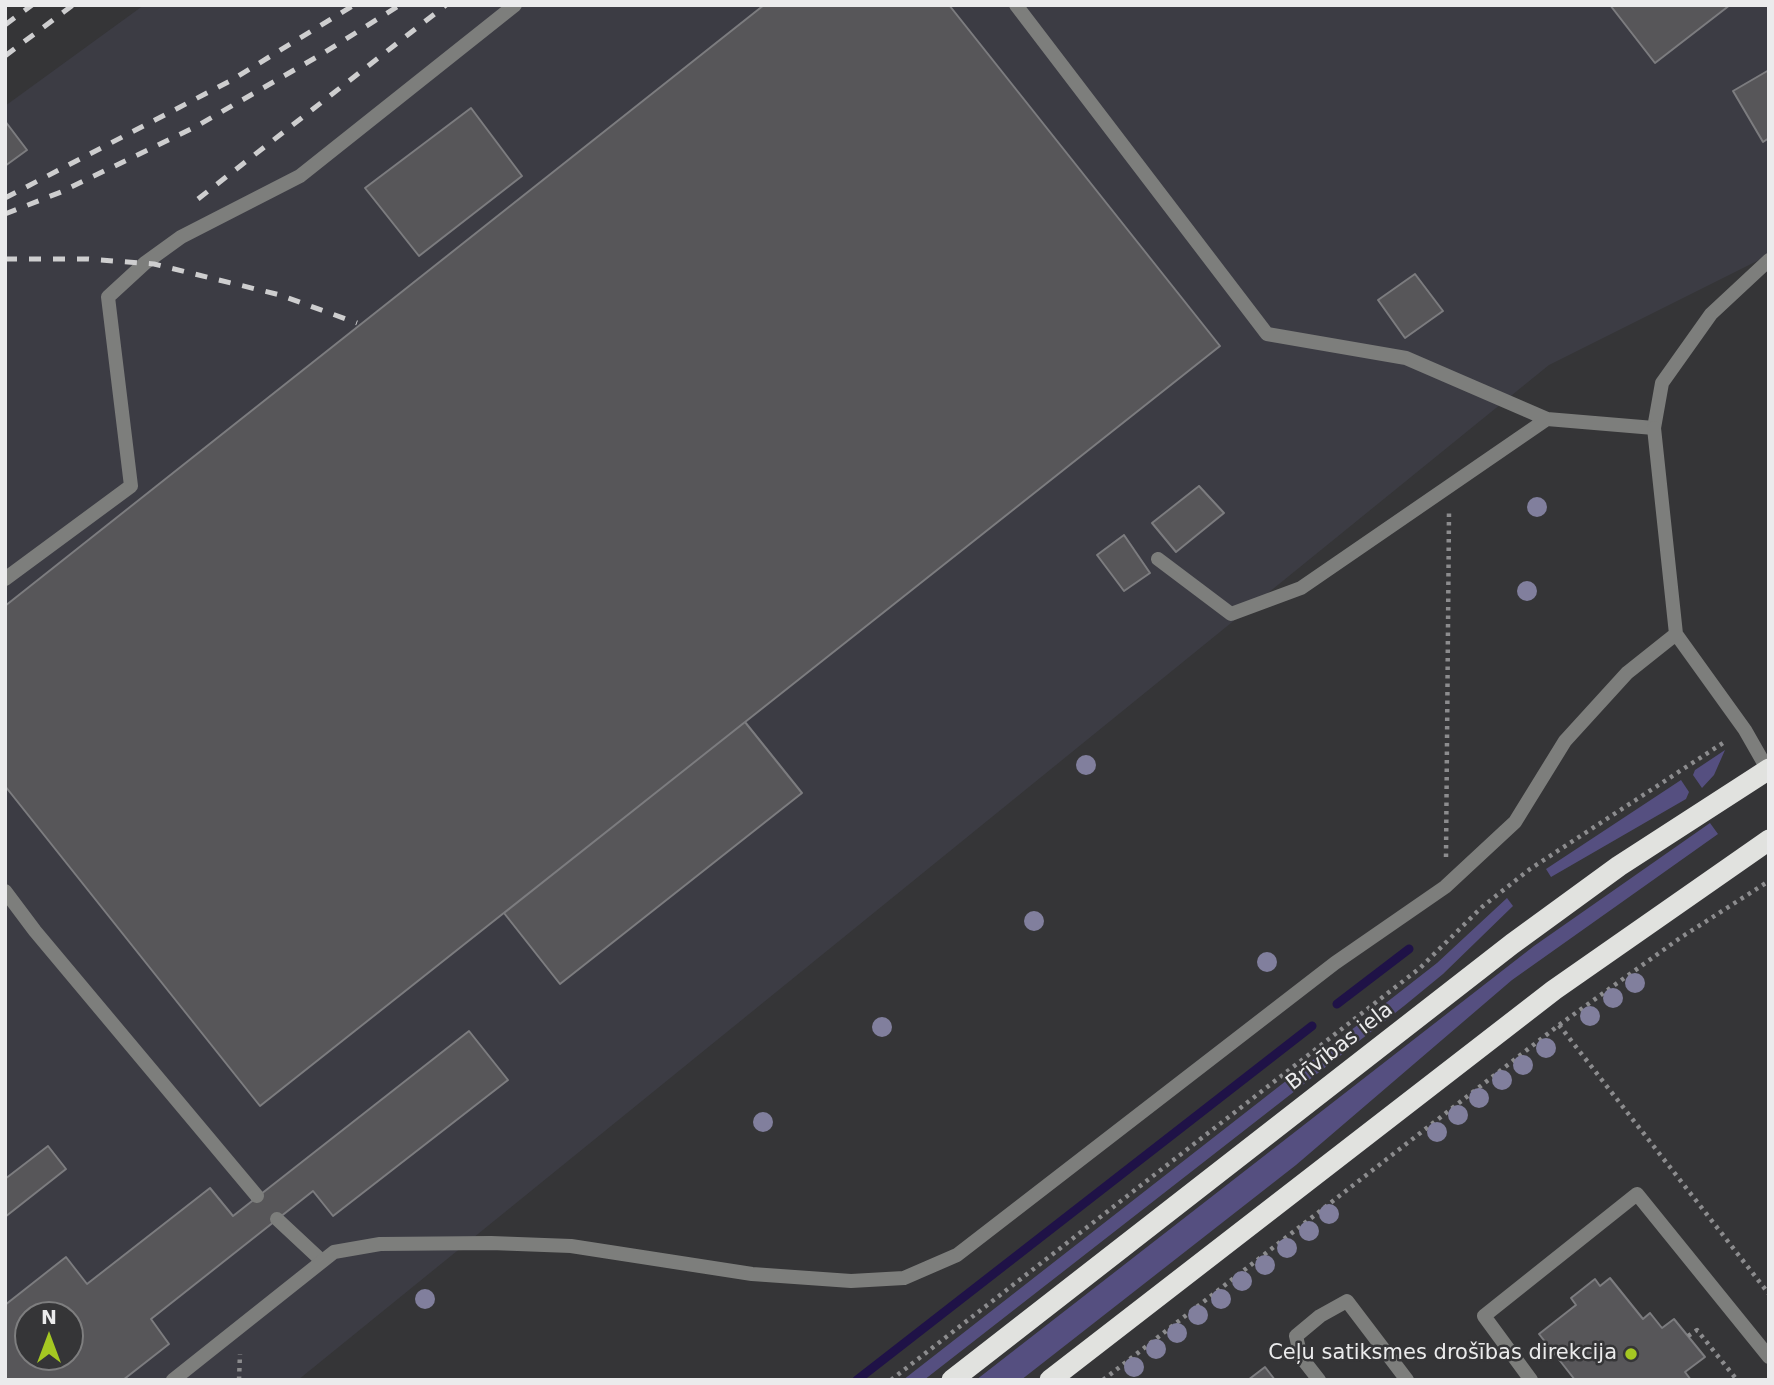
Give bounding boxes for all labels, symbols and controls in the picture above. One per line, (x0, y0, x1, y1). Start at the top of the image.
street label: Brīvības iela (1282, 998, 1398, 1096)
north arrow (14, 1301, 84, 1371)
text: N (41, 1306, 57, 1328)
place label: Ceļu satiksmes drošības direkcija (1268, 1341, 1617, 1367)
marker: Ceļu satiksmes drošības direkcija (1623, 1346, 1639, 1362)

